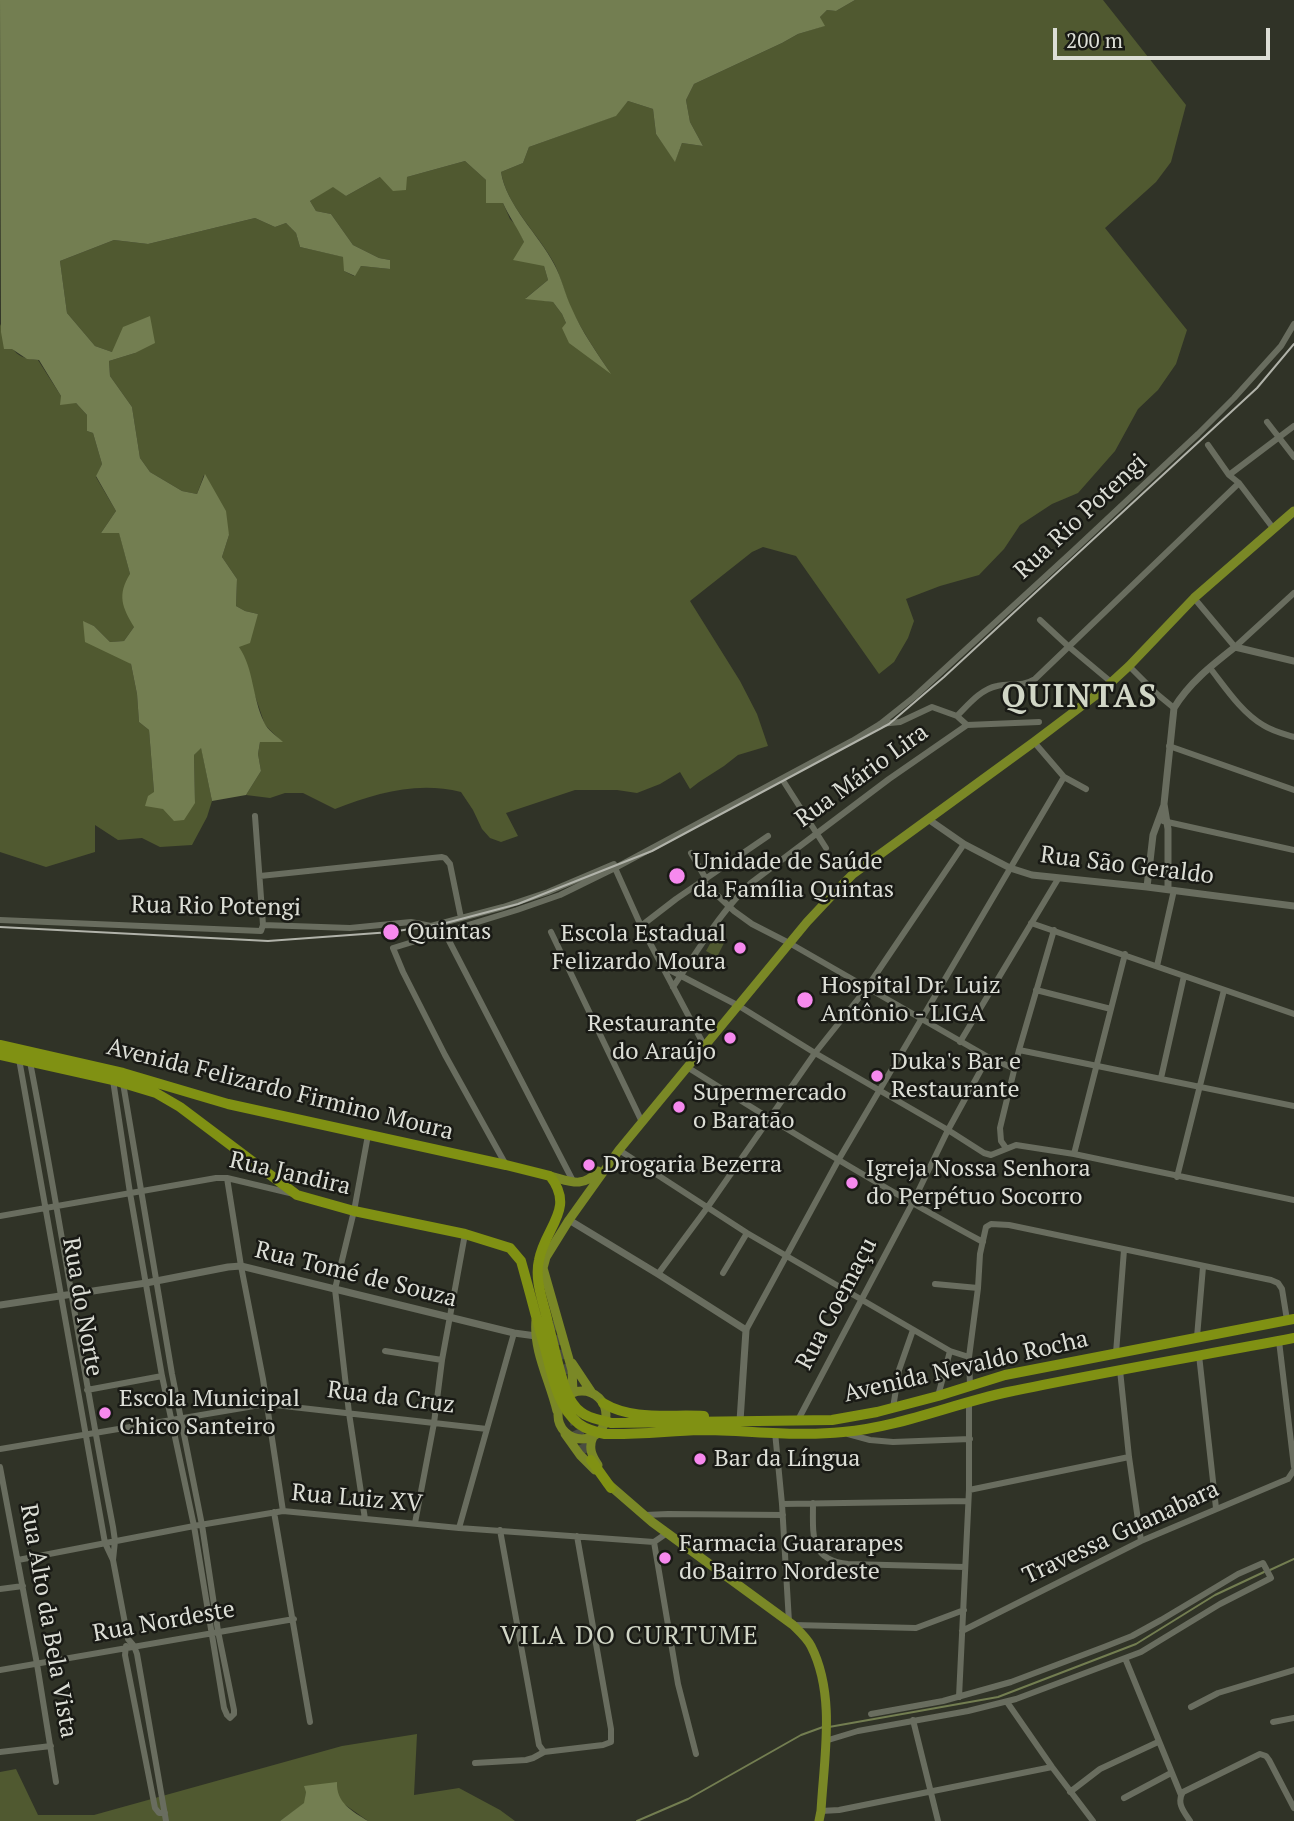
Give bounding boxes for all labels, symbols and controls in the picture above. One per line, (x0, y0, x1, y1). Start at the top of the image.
scale bar (1056, 14, 1273, 58)
text: 200 m (1066, 26, 1123, 54)
street label: Rua Rio Potengi (1009, 448, 1153, 586)
district label: QUINTAS (1002, 679, 1158, 717)
street label: Rua Mário Lira (790, 718, 934, 834)
street label: Rua São Geraldo (1038, 841, 1216, 891)
place label: Unidade de Saúde da Família Quintas (693, 848, 894, 904)
marker: Unidade de Saúde da Família Quintas (667, 866, 687, 886)
street label: Rua Rio Potengi (131, 891, 301, 923)
place label: Quintas (407, 918, 491, 946)
place label: Escola Estadual Felizardo Moura (552, 920, 726, 976)
marker: Quintas (381, 922, 401, 942)
marker: Escola Estadual Felizardo Moura (732, 940, 748, 956)
place label: Hospital Dr. Luiz Antônio - LIGA (821, 972, 1001, 1028)
marker: Hospital Dr. Luiz Antônio - LIGA (795, 990, 815, 1010)
place label: Restaurante do Araújo (587, 1010, 716, 1066)
marker: Restaurante do Araújo (722, 1030, 738, 1046)
street label: Avenida Felizardo Firmino Moura (104, 1033, 456, 1147)
place label: Duka's Bar e Restaurante (891, 1048, 1021, 1104)
marker: Duka's Bar e Restaurante (869, 1068, 885, 1084)
place label: Supermercado o Baratão (693, 1079, 846, 1135)
marker: Supermercado o Baratão (671, 1099, 687, 1115)
street label: Rua Jandira (227, 1146, 353, 1202)
place label: Drogaria Bezerra (603, 1151, 782, 1179)
place label: Igreja Nossa Senhora do Perpétuo Socorro (866, 1155, 1091, 1211)
marker: Drogaria Bezerra (581, 1157, 597, 1173)
marker: Igreja Nossa Senhora do Perpétuo Socorro (844, 1175, 860, 1191)
street label: Rua Coemaçu (790, 1233, 884, 1375)
street label: Rua do Norte (56, 1235, 108, 1379)
street label: Rua Tomé de Souza (252, 1236, 460, 1314)
street label: Avenida Nevaldo Rocha (841, 1325, 1091, 1409)
street label: Rua da Cruz (325, 1376, 457, 1420)
place label: Escola Municipal Chico Santeiro (119, 1385, 300, 1441)
marker: Escola Municipal Chico Santeiro (97, 1405, 113, 1421)
place label: Bar da Língua (714, 1445, 860, 1473)
marker: Bar da Língua (692, 1451, 708, 1467)
street label: Travessa Guanabara (1018, 1475, 1224, 1591)
street label: Rua Luiz XV (290, 1479, 424, 1519)
street label: Rua Alto da Bela Vista (13, 1502, 83, 1740)
place label: Farmacia Guararapes do Bairro Nordeste (679, 1530, 904, 1586)
marker: Farmacia Guararapes do Bairro Nordeste (657, 1550, 673, 1566)
street label: Rua Nordeste (91, 1595, 237, 1649)
district label: VILA DO CURTUME (502, 1621, 758, 1653)

